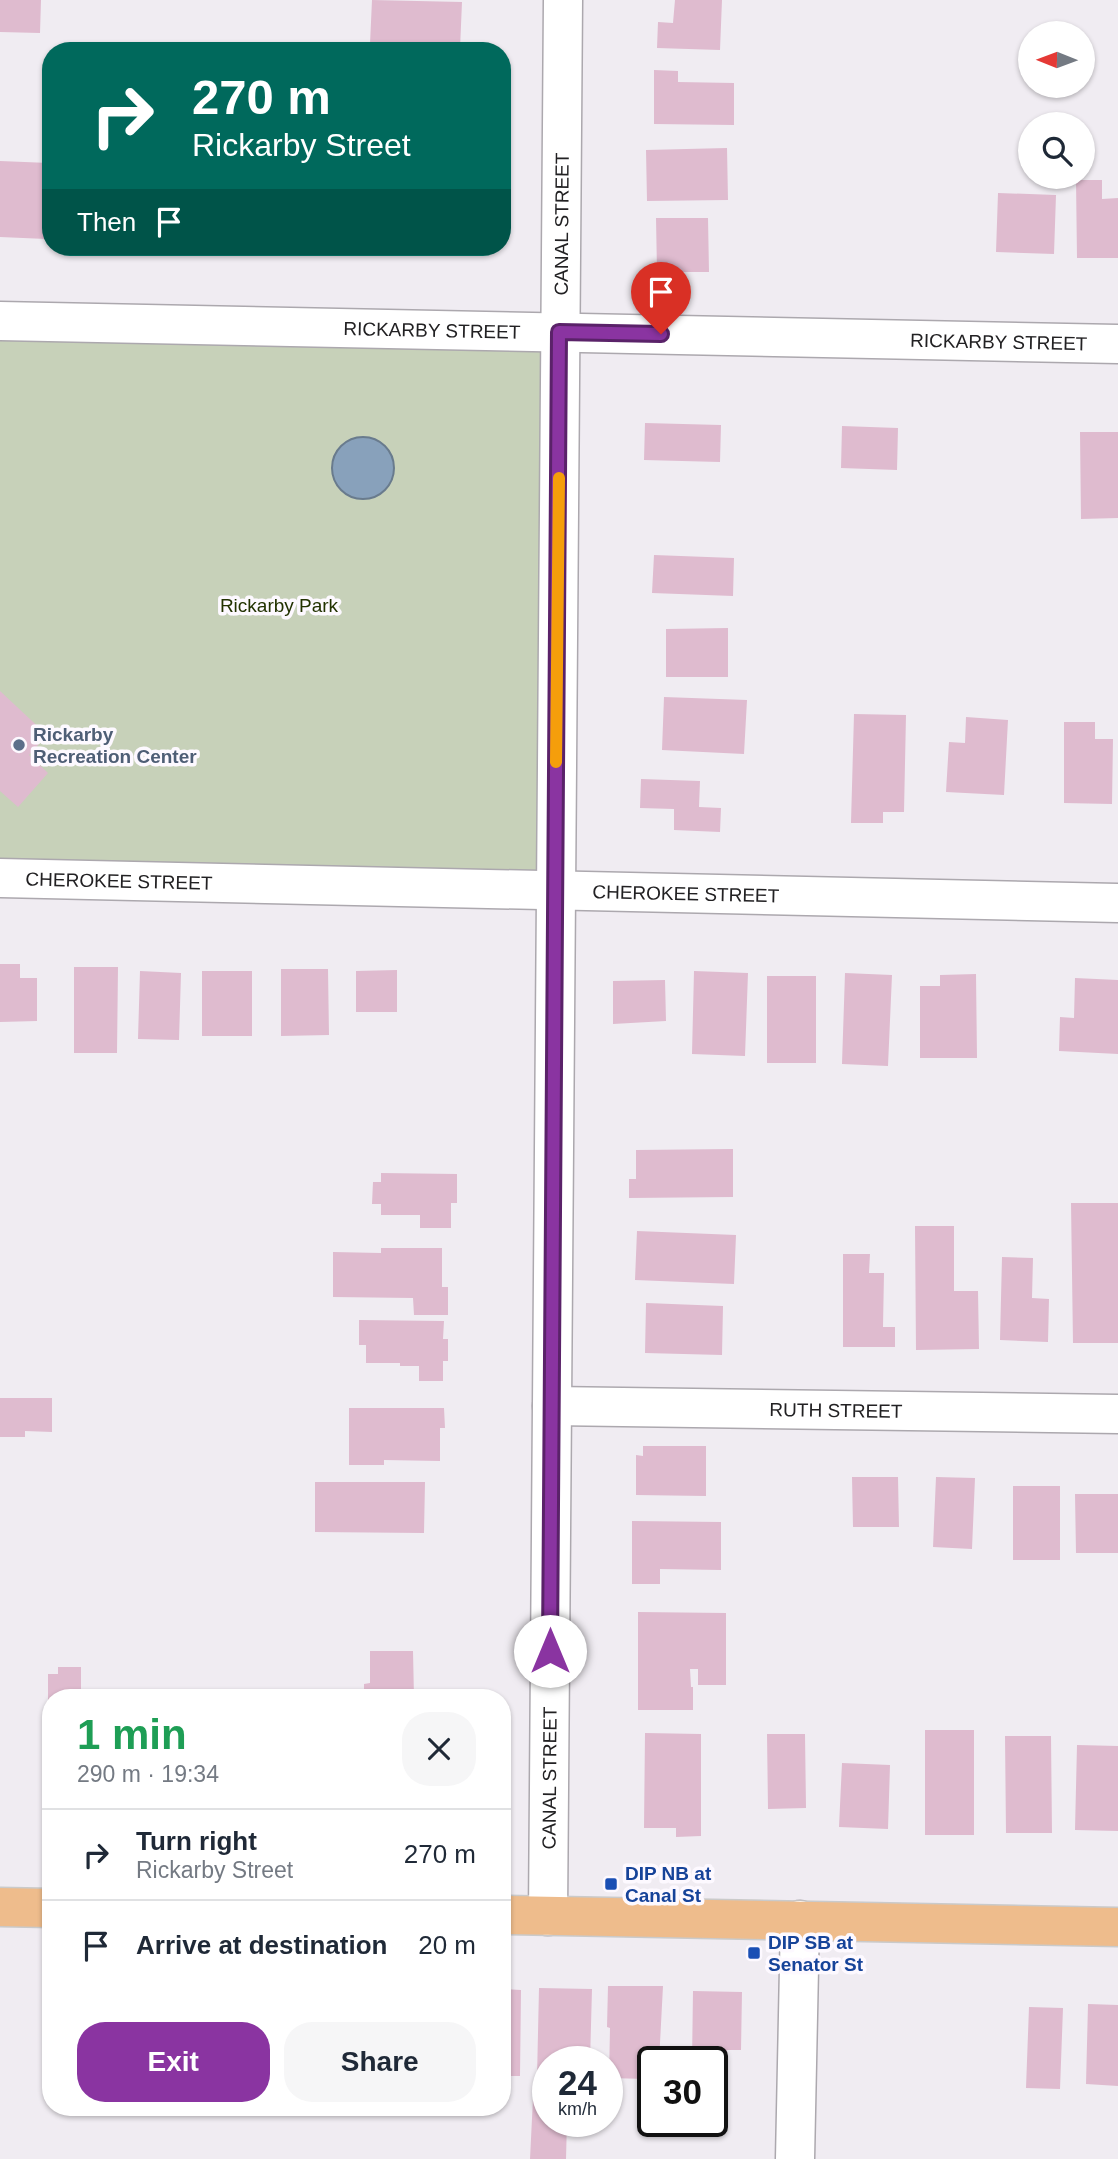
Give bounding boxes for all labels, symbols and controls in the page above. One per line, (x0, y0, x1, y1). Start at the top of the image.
north arrow (1018, 21, 1096, 98)
map controls (1018, 21, 1095, 189)
icon: right (77, 70, 168, 161)
text: 270 m (192, 70, 331, 124)
button: search (1018, 112, 1095, 189)
text: Rickarby Street (192, 127, 411, 163)
street label: CANAL STREET (551, 152, 573, 296)
icon: arrive (150, 203, 188, 241)
text: Then (77, 207, 136, 237)
pin (631, 262, 691, 334)
icon: arrive (642, 273, 680, 311)
street label: RICKARBY STREET (343, 318, 521, 343)
street label: RICKARBY STREET (910, 330, 1088, 354)
park label: Rickarby Park (220, 595, 339, 616)
place label: Rickarby Recreation Center (33, 724, 197, 767)
marker: Rickarby Recreation Center (11, 737, 27, 753)
street label: CHEROKEE STREET (25, 869, 213, 894)
street label: CHEROKEE STREET (592, 881, 780, 906)
street label: RUTH STREET (769, 1399, 903, 1422)
position arrow (513, 1614, 587, 1688)
street label: CANAL STREET (539, 1706, 561, 1850)
text: 1 min (77, 1711, 187, 1758)
button: close (402, 1712, 476, 1786)
text: 290 m · 19:34 (77, 1761, 219, 1787)
text: Turn right (136, 1826, 257, 1856)
icon: right (77, 1836, 115, 1874)
text: 270 m (404, 1839, 476, 1869)
text: Rickarby Street (136, 1857, 293, 1883)
place label: DIP NB at Canal St (625, 1863, 712, 1906)
marker: DIP NB at Canal St (603, 1876, 619, 1892)
icon: arrive (77, 1927, 115, 1965)
text: Arrive at destination (136, 1930, 387, 1960)
text: 20 m (418, 1930, 476, 1960)
place label: DIP SB at Senator St (768, 1932, 864, 1975)
marker: DIP SB at Senator St (746, 1945, 762, 1961)
button: Exit (77, 2022, 270, 2102)
button: Share (284, 2022, 476, 2102)
speed limit sign: 30 (637, 2046, 728, 2137)
text: 24 (558, 2063, 597, 2102)
text: km/h (558, 2099, 597, 2119)

